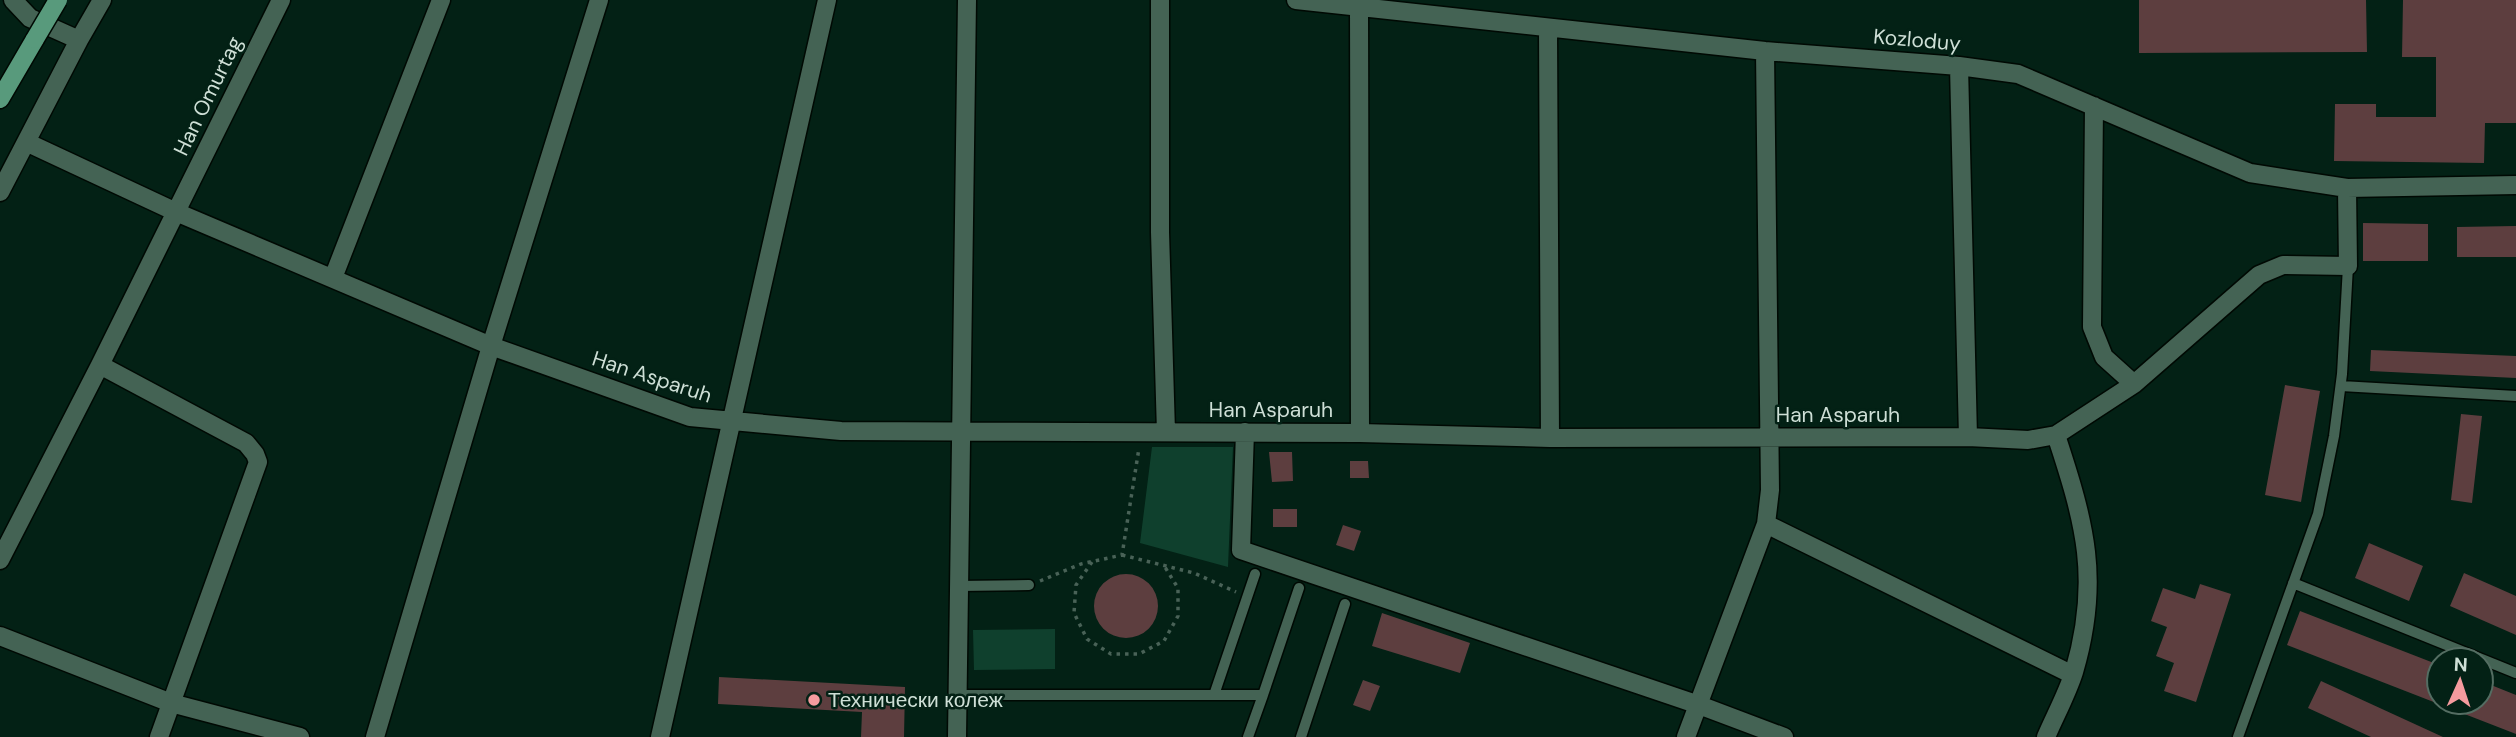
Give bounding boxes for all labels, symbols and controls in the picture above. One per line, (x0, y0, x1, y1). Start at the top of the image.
street label: Kozloduy (1872, 22, 1962, 58)
street label: Han Omurtag (167, 31, 249, 160)
street label: Han Asparuh (589, 344, 715, 410)
street label: Han Asparuh (1209, 396, 1333, 424)
street label: Han Asparuh (1776, 401, 1900, 429)
north arrow (2425, 646, 2495, 716)
text: N (2453, 652, 2468, 677)
place label: Технически колеж (828, 686, 1003, 714)
marker: Технически колеж (806, 692, 822, 708)

